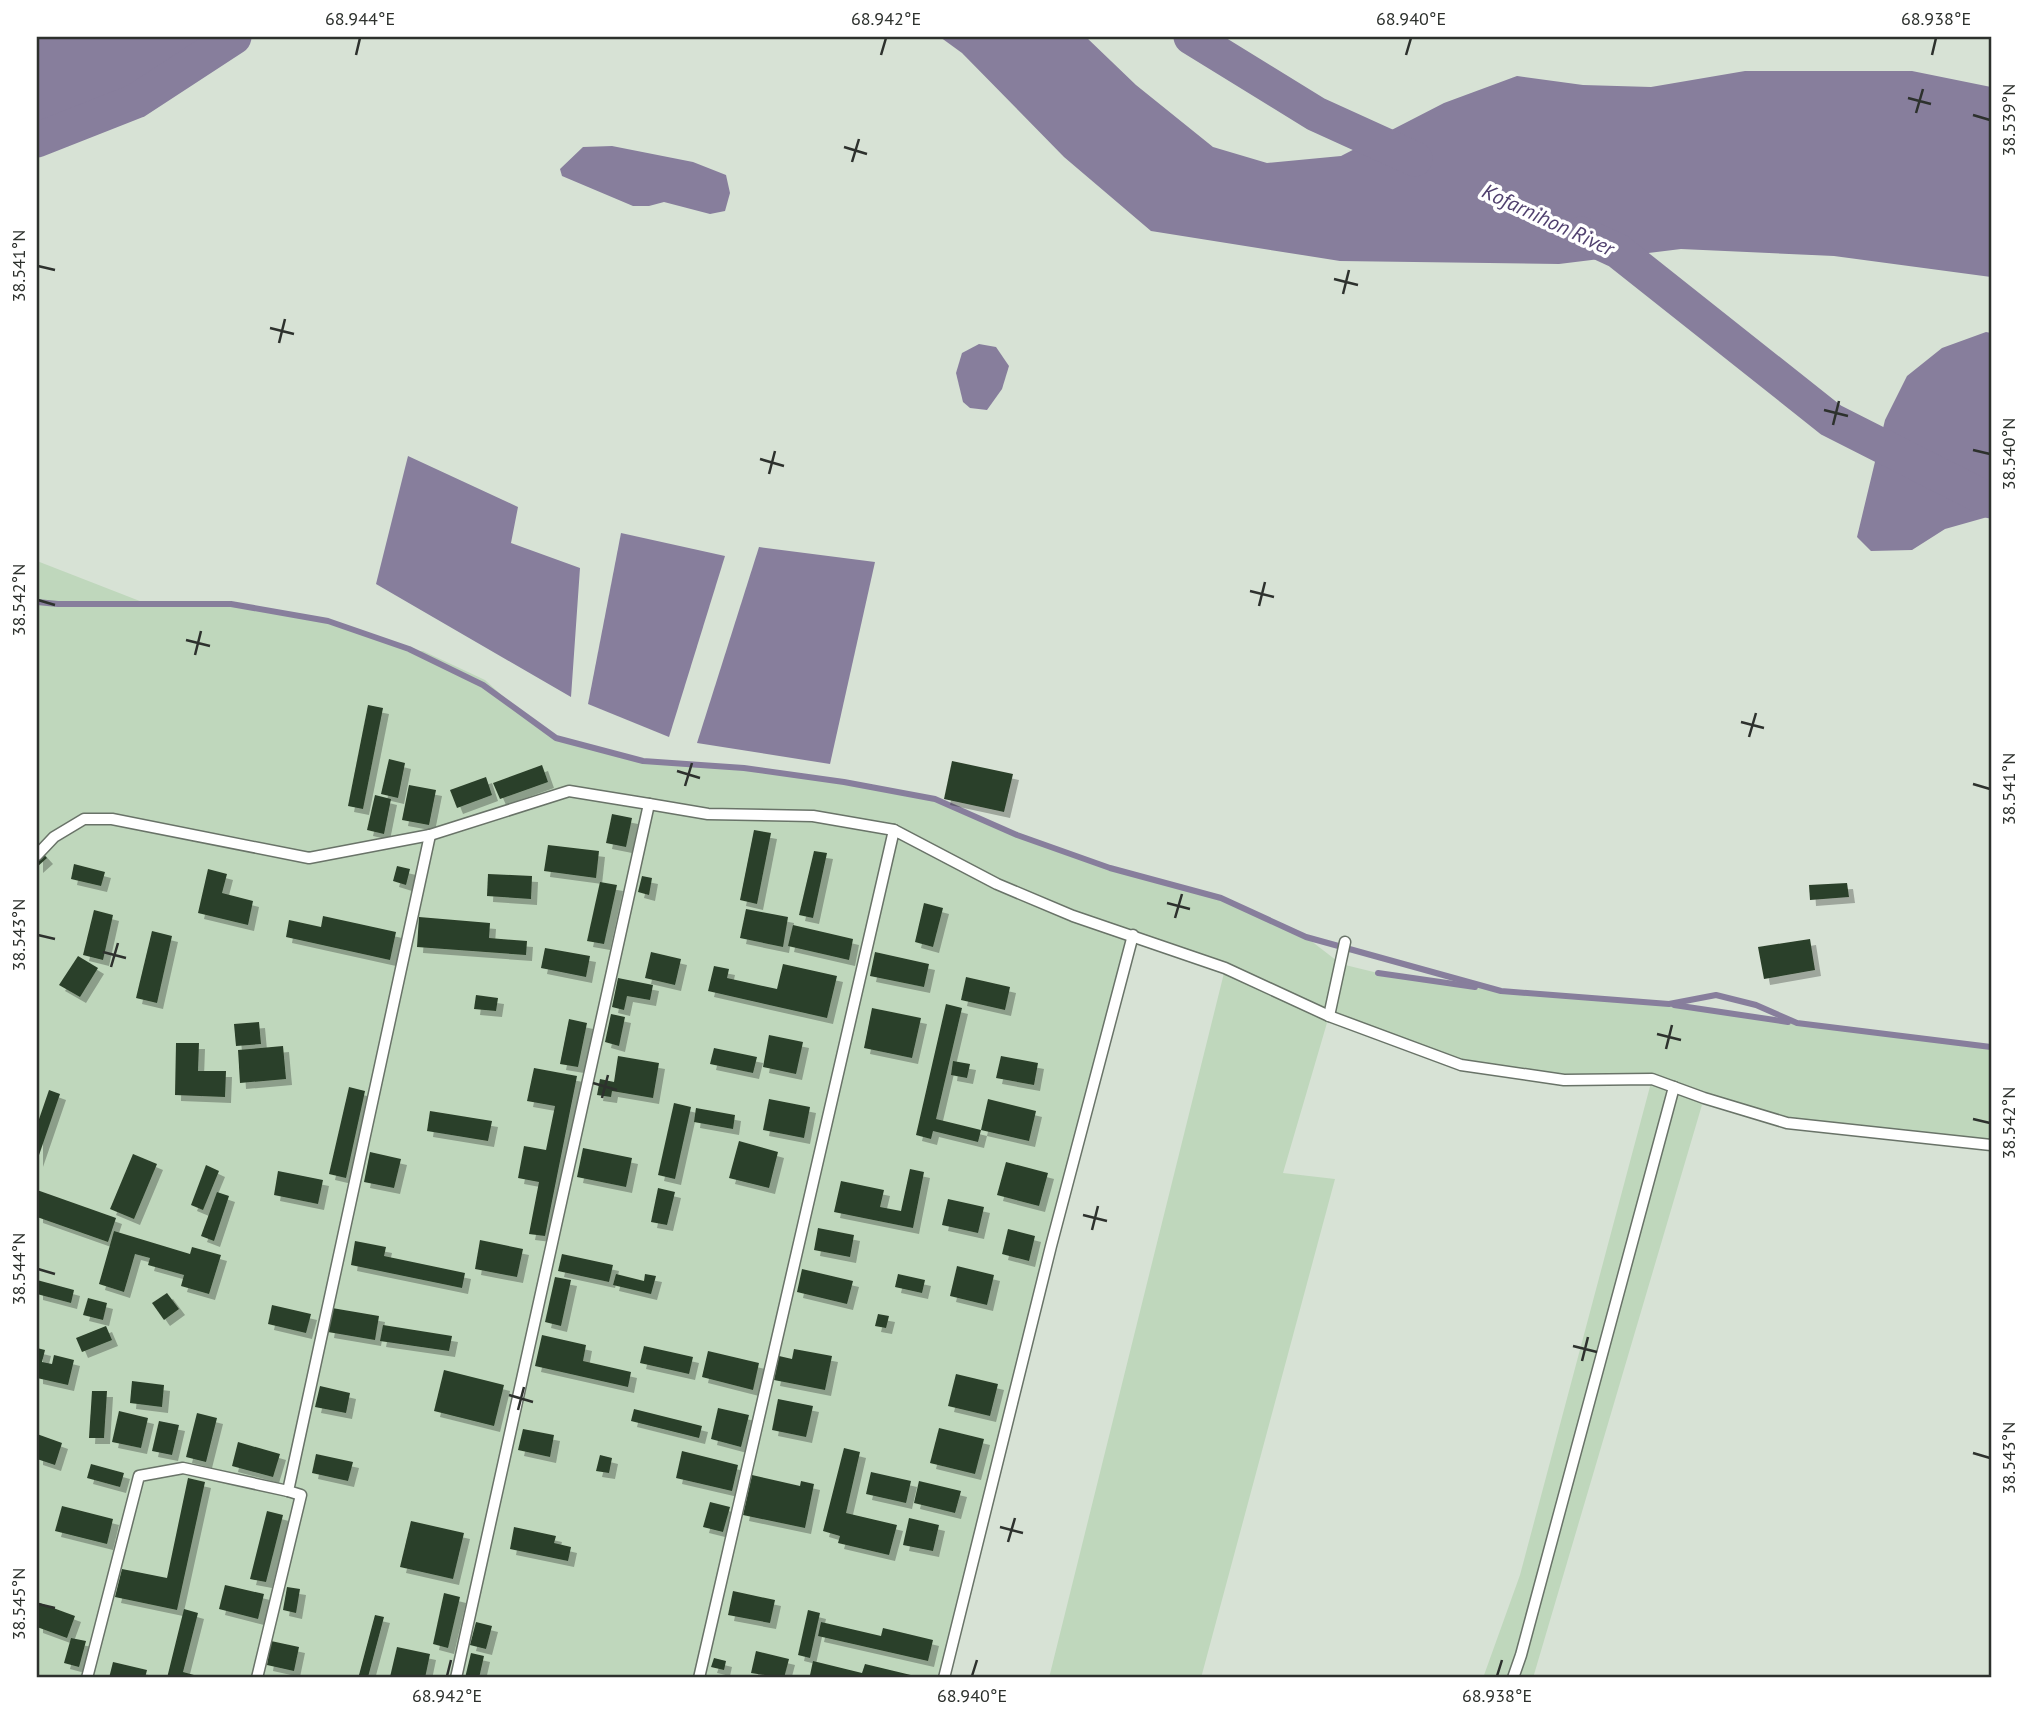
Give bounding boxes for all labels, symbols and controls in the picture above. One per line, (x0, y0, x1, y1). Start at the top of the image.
text: 68.944°E (325, 7, 395, 30)
text: 68.942°E (851, 7, 921, 30)
text: 68.940°E (1376, 7, 1446, 30)
text: 68.938°E (1901, 7, 1971, 30)
text: 38.539°N (1997, 84, 2020, 156)
water label: Kofarnihon River (1478, 177, 1620, 263)
text: 38.541°N (7, 230, 30, 302)
text: 38.540°N (1997, 418, 2020, 490)
text: 38.542°N (7, 564, 30, 636)
text: 38.541°N (1997, 753, 2020, 825)
text: 38.543°N (7, 899, 30, 971)
text: 38.542°N (1997, 1087, 2020, 1159)
text: 38.544°N (7, 1233, 30, 1305)
text: 38.543°N (1997, 1422, 2020, 1494)
text: 38.545°N (7, 1568, 30, 1640)
text: 68.942°E (412, 1684, 482, 1707)
text: 68.940°E (937, 1684, 1007, 1707)
text: 68.938°E (1462, 1684, 1532, 1707)

